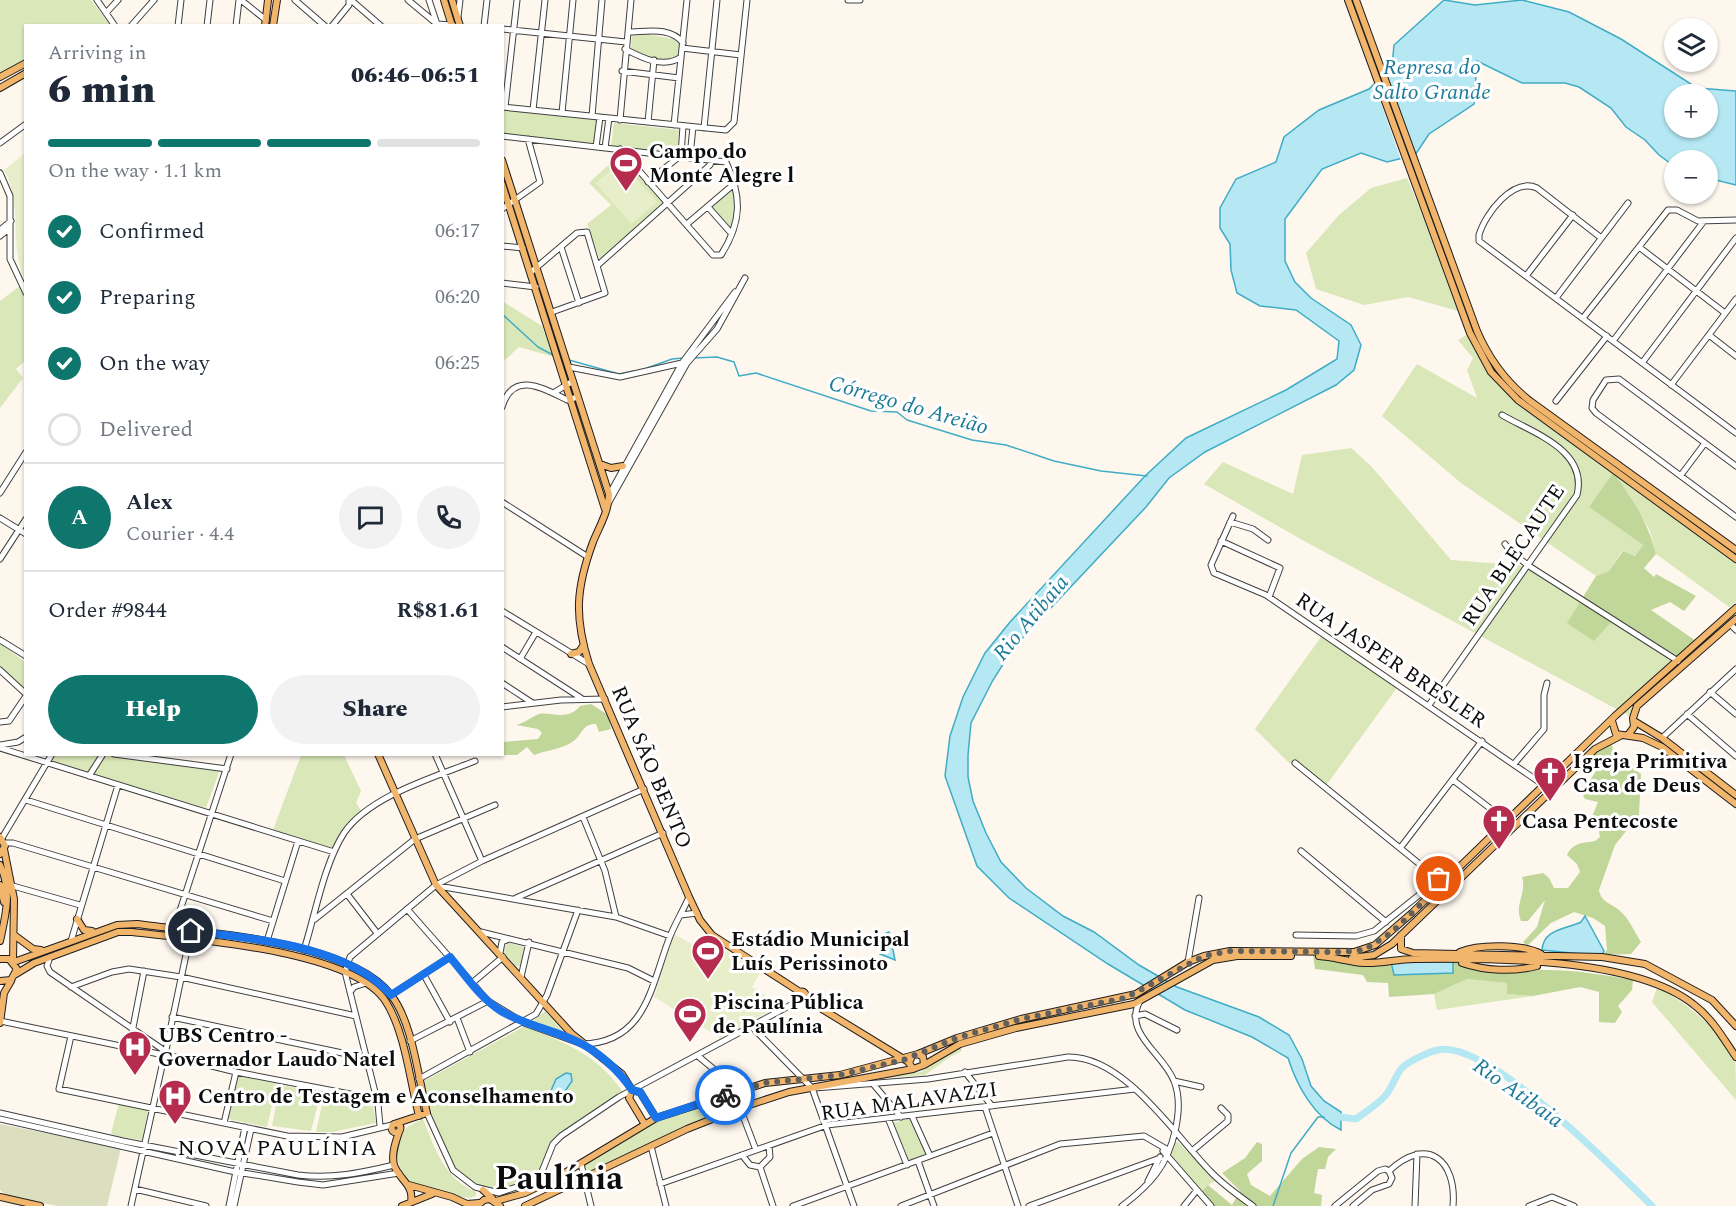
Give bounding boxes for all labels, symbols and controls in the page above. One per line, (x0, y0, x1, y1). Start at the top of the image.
map controls (1664, 18, 1718, 204)
button: layers (1664, 18, 1718, 72)
text: Arriving in (48, 38, 146, 68)
water label: Represa do Salto Grande (1373, 51, 1491, 109)
text: 06:46–06:51 (351, 59, 480, 92)
text: 6 min (48, 61, 156, 120)
button: + (1664, 84, 1718, 138)
place label: Campo do Monte Alegre l (649, 136, 794, 192)
sports icon: Campo do Monte Alegre l (608, 145, 644, 192)
button: − (1664, 150, 1718, 204)
text: On the way · 1.1 km (48, 156, 222, 186)
icon: check (48, 215, 81, 248)
text: Confirmed (99, 215, 205, 248)
text: 06:17 (435, 216, 480, 246)
icon: check (48, 281, 81, 314)
text: Preparing (99, 281, 196, 314)
text: 06:20 (435, 282, 480, 312)
icon: check (48, 347, 81, 380)
text: On the way (99, 347, 210, 380)
text: 06:25 (435, 348, 480, 378)
water label: Córrego do Areião (825, 367, 992, 444)
text: Delivered (99, 413, 193, 446)
street label: RUA BLECAUTE (1454, 478, 1573, 633)
text: Alex (126, 486, 173, 519)
button: chat (339, 486, 402, 549)
button: phone (417, 486, 480, 549)
text: A (71, 501, 88, 534)
text: Courier · 4.4 (126, 519, 234, 549)
water label: Rio Atibaia (985, 568, 1077, 668)
street label: RUA JASPER BRESLER (1289, 585, 1492, 737)
text: Order #9844 (48, 594, 167, 627)
text: R$81.61 (396, 594, 480, 627)
button: Help (48, 675, 258, 744)
button: Share (270, 675, 480, 744)
street label: RUA SÃO BENTO (602, 681, 700, 854)
place label: Igreja Primitiva Casa de Deus (1573, 746, 1728, 802)
church icon: Igreja Primitiva Casa de Deus (1532, 755, 1568, 802)
church icon: Casa Pentecoste (1481, 803, 1517, 850)
place label: Casa Pentecoste (1522, 806, 1678, 838)
pin (1413, 853, 1464, 904)
icon: bag (1422, 862, 1455, 895)
pin (165, 905, 216, 956)
icon: home (174, 914, 207, 947)
place label: Estádio Municipal Luís Perissinoto (731, 924, 910, 980)
sports icon: Estádio Municipal Luís Perissinoto (690, 933, 726, 980)
place label: Piscina Pública de Paulínia (713, 987, 864, 1043)
sports icon: Piscina Pública de Paulínia (672, 996, 708, 1043)
place label: UBS Centro - Governador Laudo Natel (158, 1020, 396, 1076)
hospital icon: UBS Centro - Governador Laudo Natel (117, 1029, 153, 1076)
water label: Rio Atibaia (1466, 1050, 1570, 1137)
courier (695, 1065, 755, 1125)
street label: RUA MALAVAZZI (819, 1074, 999, 1130)
hospital icon: Centro de Testagem e Aconselhamento (157, 1078, 193, 1125)
icon: bike (709, 1079, 742, 1112)
place label: Centro de Testagem e Aconselhamento (198, 1081, 574, 1113)
district label: NOVA PAULÍNIA (177, 1132, 379, 1165)
district label: Paulínia (495, 1154, 623, 1204)

